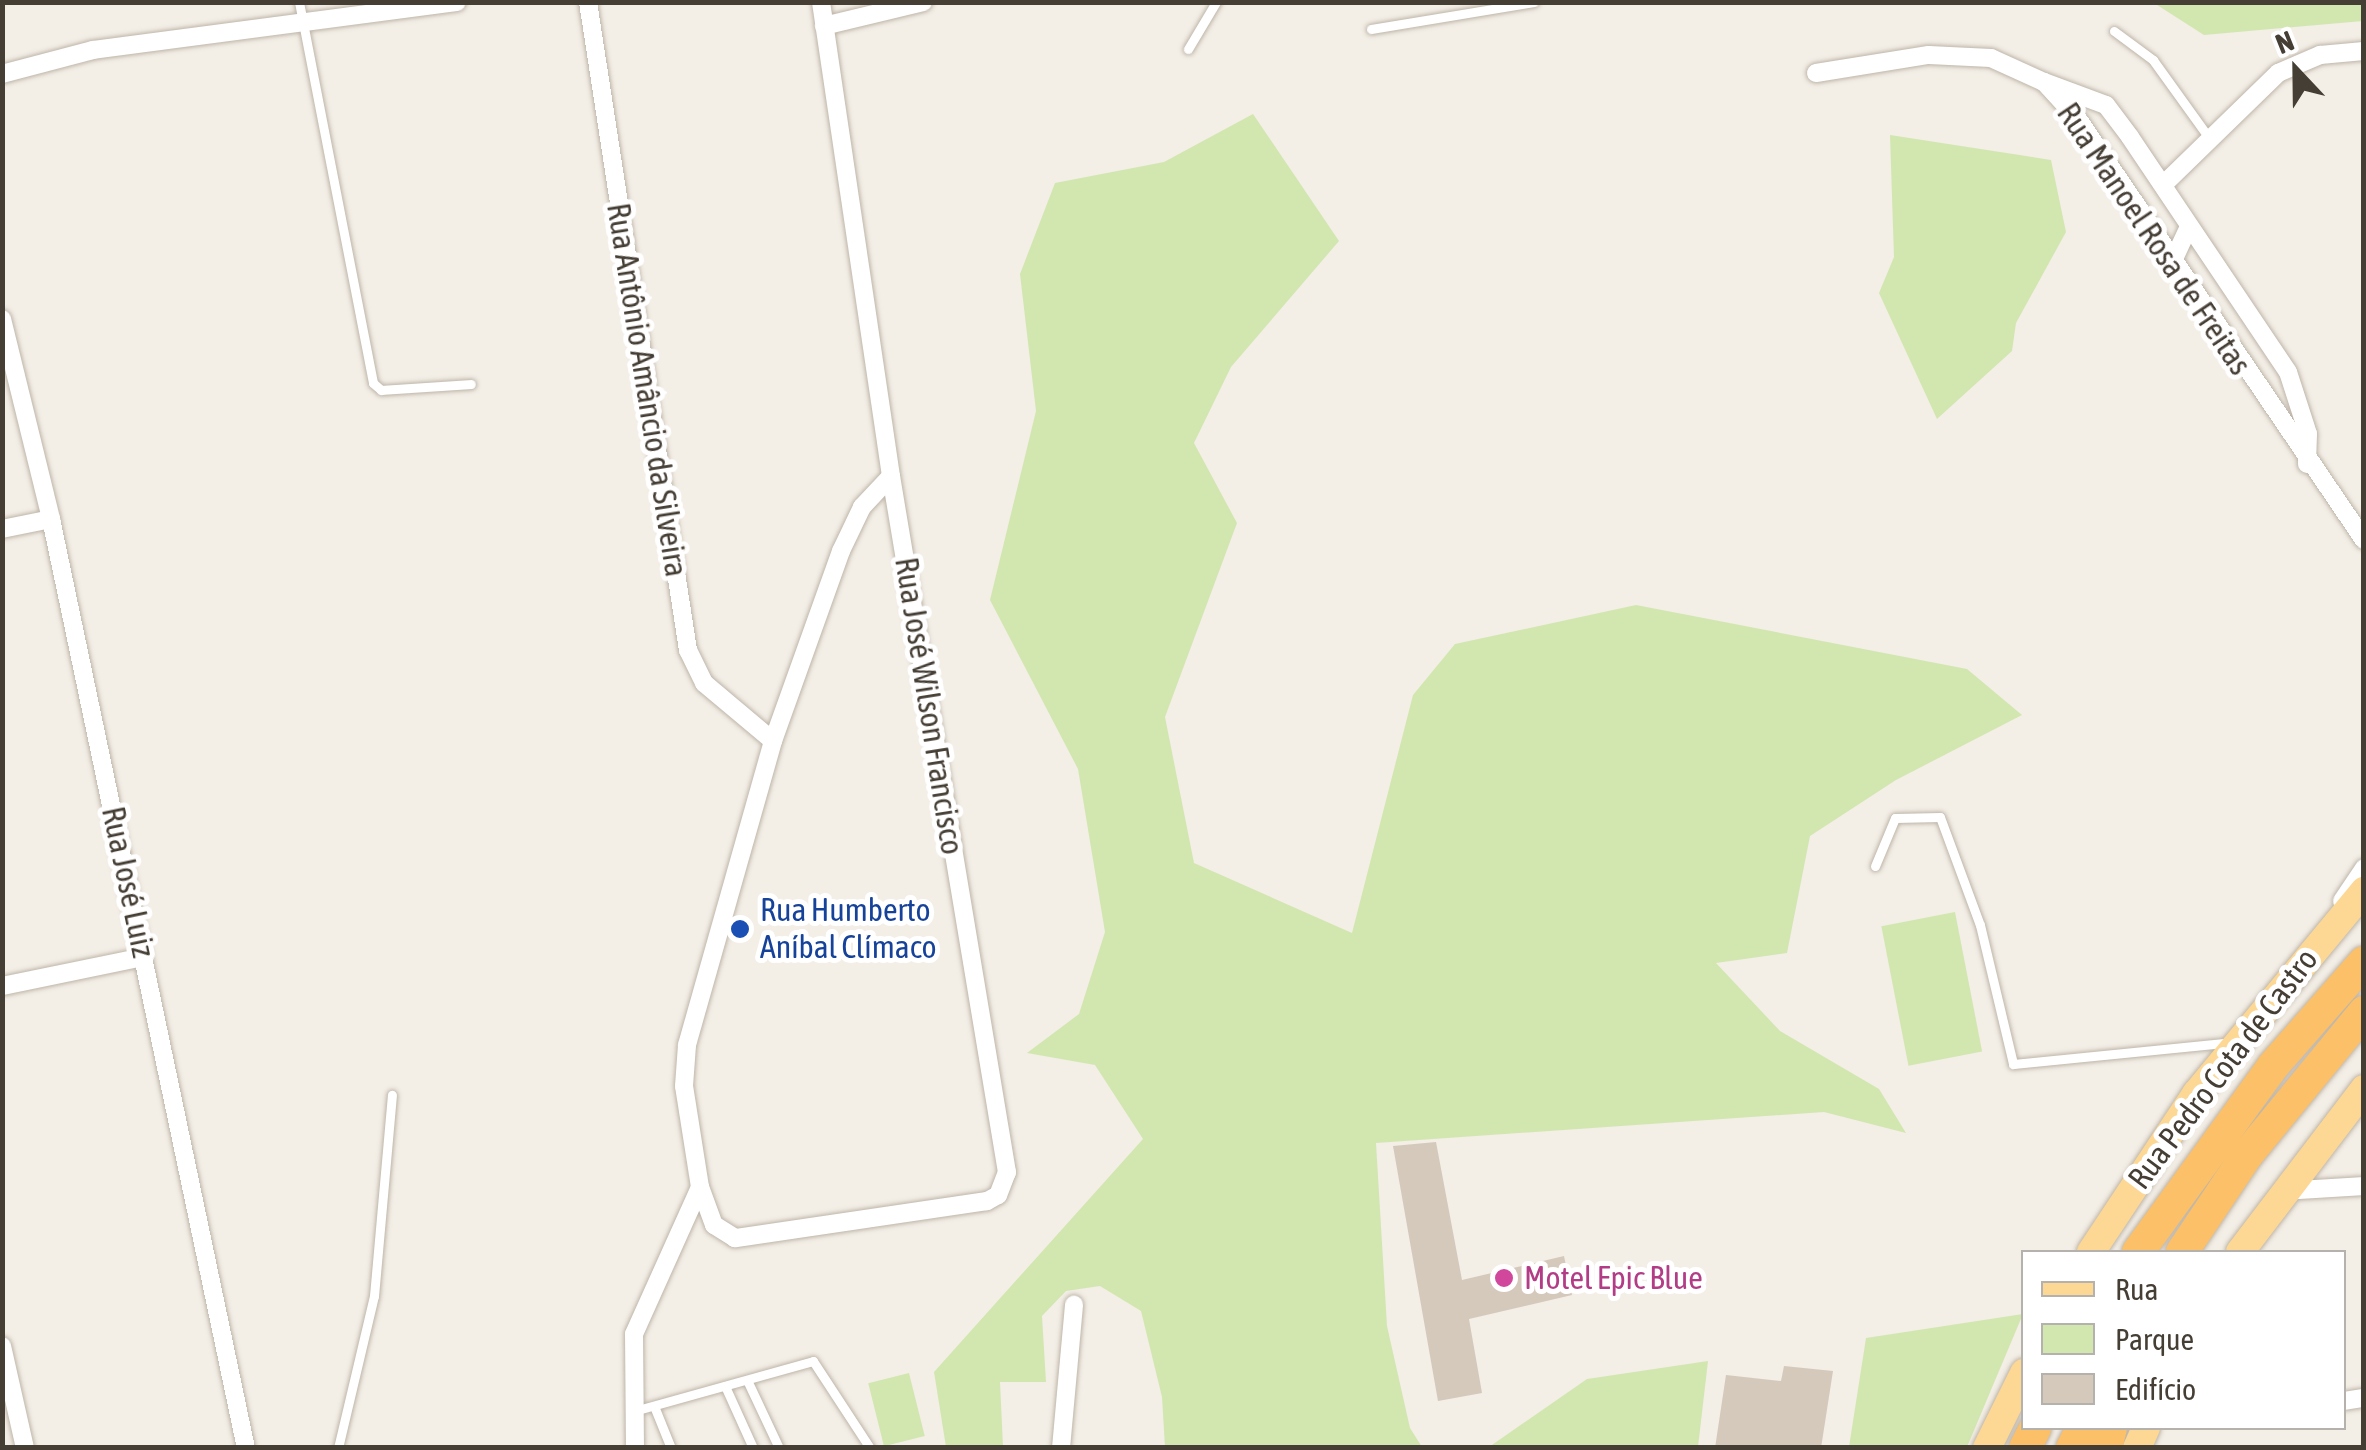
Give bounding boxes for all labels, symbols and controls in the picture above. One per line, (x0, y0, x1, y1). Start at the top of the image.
north arrow (2246, 20, 2346, 120)
text: N (2271, 24, 2298, 60)
street label: Rua Manoel Rosa de Freitas (2049, 96, 2259, 382)
street label: Rua Antônio Amâncio da Silveira (598, 200, 696, 580)
street label: Rua José Wilson Francisco (887, 555, 971, 857)
street label: Rua José Luiz (93, 803, 163, 961)
place label: Rua Humberto Aníbal Clímaco (760, 892, 937, 967)
marker: Rua Humberto Aníbal Clímaco (729, 918, 751, 940)
street label: Rua Pedro Cota de Castro (2120, 941, 2326, 1197)
legend (2021, 1250, 2346, 1430)
place label: Motel Epic Blue (1524, 1259, 1703, 1297)
marker: Motel Epic Blue (1493, 1267, 1515, 1289)
text: Rua (2115, 1272, 2158, 1306)
text: Parque (2115, 1322, 2194, 1356)
text: Edifício (2115, 1372, 2196, 1406)

